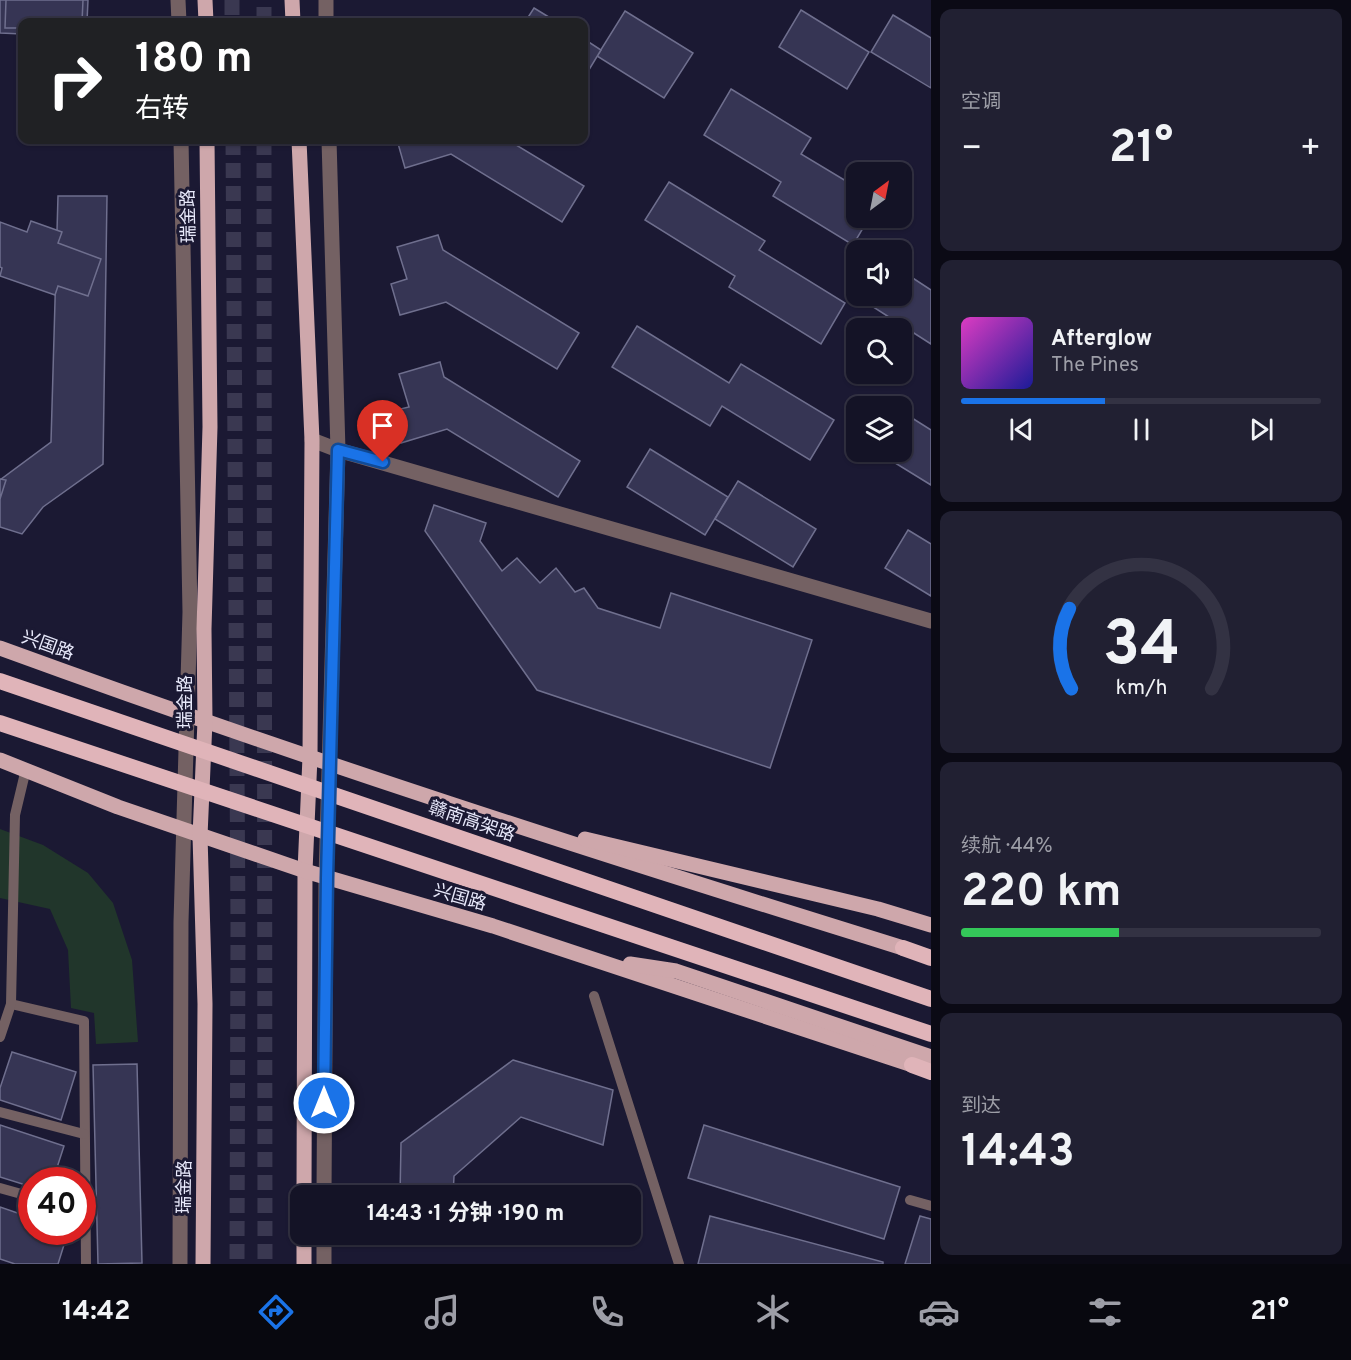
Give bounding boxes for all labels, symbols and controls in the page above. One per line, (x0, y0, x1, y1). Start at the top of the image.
text: 180 m (135, 34, 252, 87)
icon: right (36, 42, 114, 120)
text: 空调 (961, 90, 1001, 116)
text: 右转 (135, 93, 189, 127)
text: 21° (1109, 121, 1173, 178)
text: − (961, 129, 982, 171)
text: + (1300, 129, 1321, 171)
north arrow (846, 162, 912, 228)
map controls (846, 162, 912, 462)
street label: 瑞金路 (178, 189, 201, 243)
button: sound (846, 240, 912, 306)
button: search (846, 318, 912, 384)
text: Afterglow (1051, 326, 1152, 353)
text: The Pines (1051, 353, 1139, 379)
button: layers (846, 396, 912, 462)
pin (357, 400, 408, 462)
icon: arrive (366, 409, 399, 442)
icon: previous (1005, 413, 1038, 446)
icon: pause (1125, 413, 1158, 446)
icon: next (1245, 413, 1278, 446)
text: 34 (1102, 608, 1180, 687)
street label: 兴国路 (18, 626, 77, 666)
street label: 瑞金路 (175, 675, 198, 729)
text: km/h (1115, 675, 1167, 702)
street label: 赣南高架路 (425, 797, 518, 848)
text: 续航 · 44% (961, 834, 1053, 860)
text: 220 km (961, 865, 1122, 922)
street label: 兴国路 (430, 880, 489, 917)
position arrow (292, 1071, 356, 1135)
text: 到达 (961, 1094, 1001, 1120)
text: 14:43 (961, 1125, 1075, 1182)
street label: 瑞金路 (174, 1160, 197, 1214)
speed limit sign: 40 (18, 1167, 96, 1245)
text: 14:43 · 1 分钟 · 190 m (367, 1201, 564, 1228)
icon: directions (255, 1291, 297, 1333)
icon: music (421, 1291, 463, 1333)
icon: phone (586, 1291, 628, 1333)
icon: climate (752, 1291, 794, 1333)
icon: car (918, 1291, 960, 1333)
icon: filters (1084, 1291, 1126, 1333)
text: 14:42 (62, 1295, 131, 1329)
text: 21° (1250, 1295, 1289, 1329)

